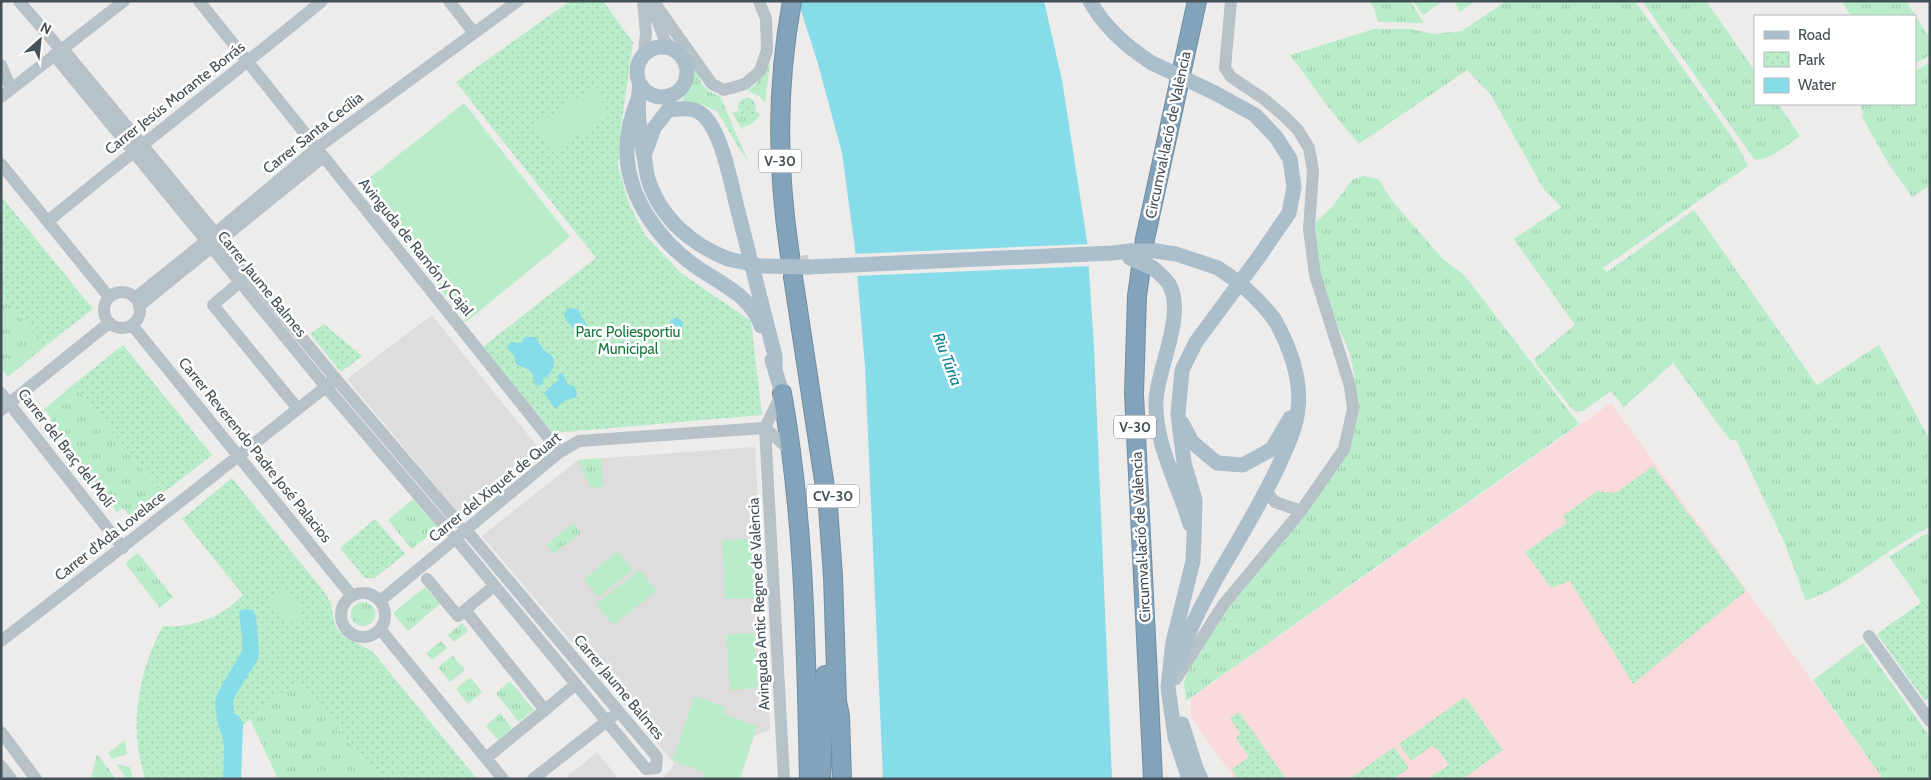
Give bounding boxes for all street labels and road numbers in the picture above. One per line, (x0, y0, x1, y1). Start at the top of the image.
street label: Carrer Jesús Morante Borrás (101, 38, 249, 158)
street label: Circumval·lació de València (1141, 49, 1195, 220)
street label: Carrer Santa Cecília (259, 88, 367, 178)
road number: V-30 (759, 150, 801, 172)
street label: Avinguda de Ramón y Cajal (355, 175, 477, 320)
street label: Carrer Jaume Balmes (214, 227, 310, 341)
street label: Carrer Reverendo Padre José Palacios (175, 354, 335, 546)
street label: Carrer del Braç del Molí (14, 385, 118, 511)
road number: V-30 (1114, 416, 1156, 438)
street label: Carrer del Xiquet de Quart (425, 428, 565, 546)
street label: Circumval·lació de València (1127, 450, 1154, 623)
road number: CV-30 (807, 484, 859, 508)
street label: Carrer d'Ada Lovelace (51, 487, 169, 585)
street label: Avinguda Antic Regne de València (744, 496, 774, 711)
street label: Carrer Jaume Balmes (570, 631, 668, 743)

